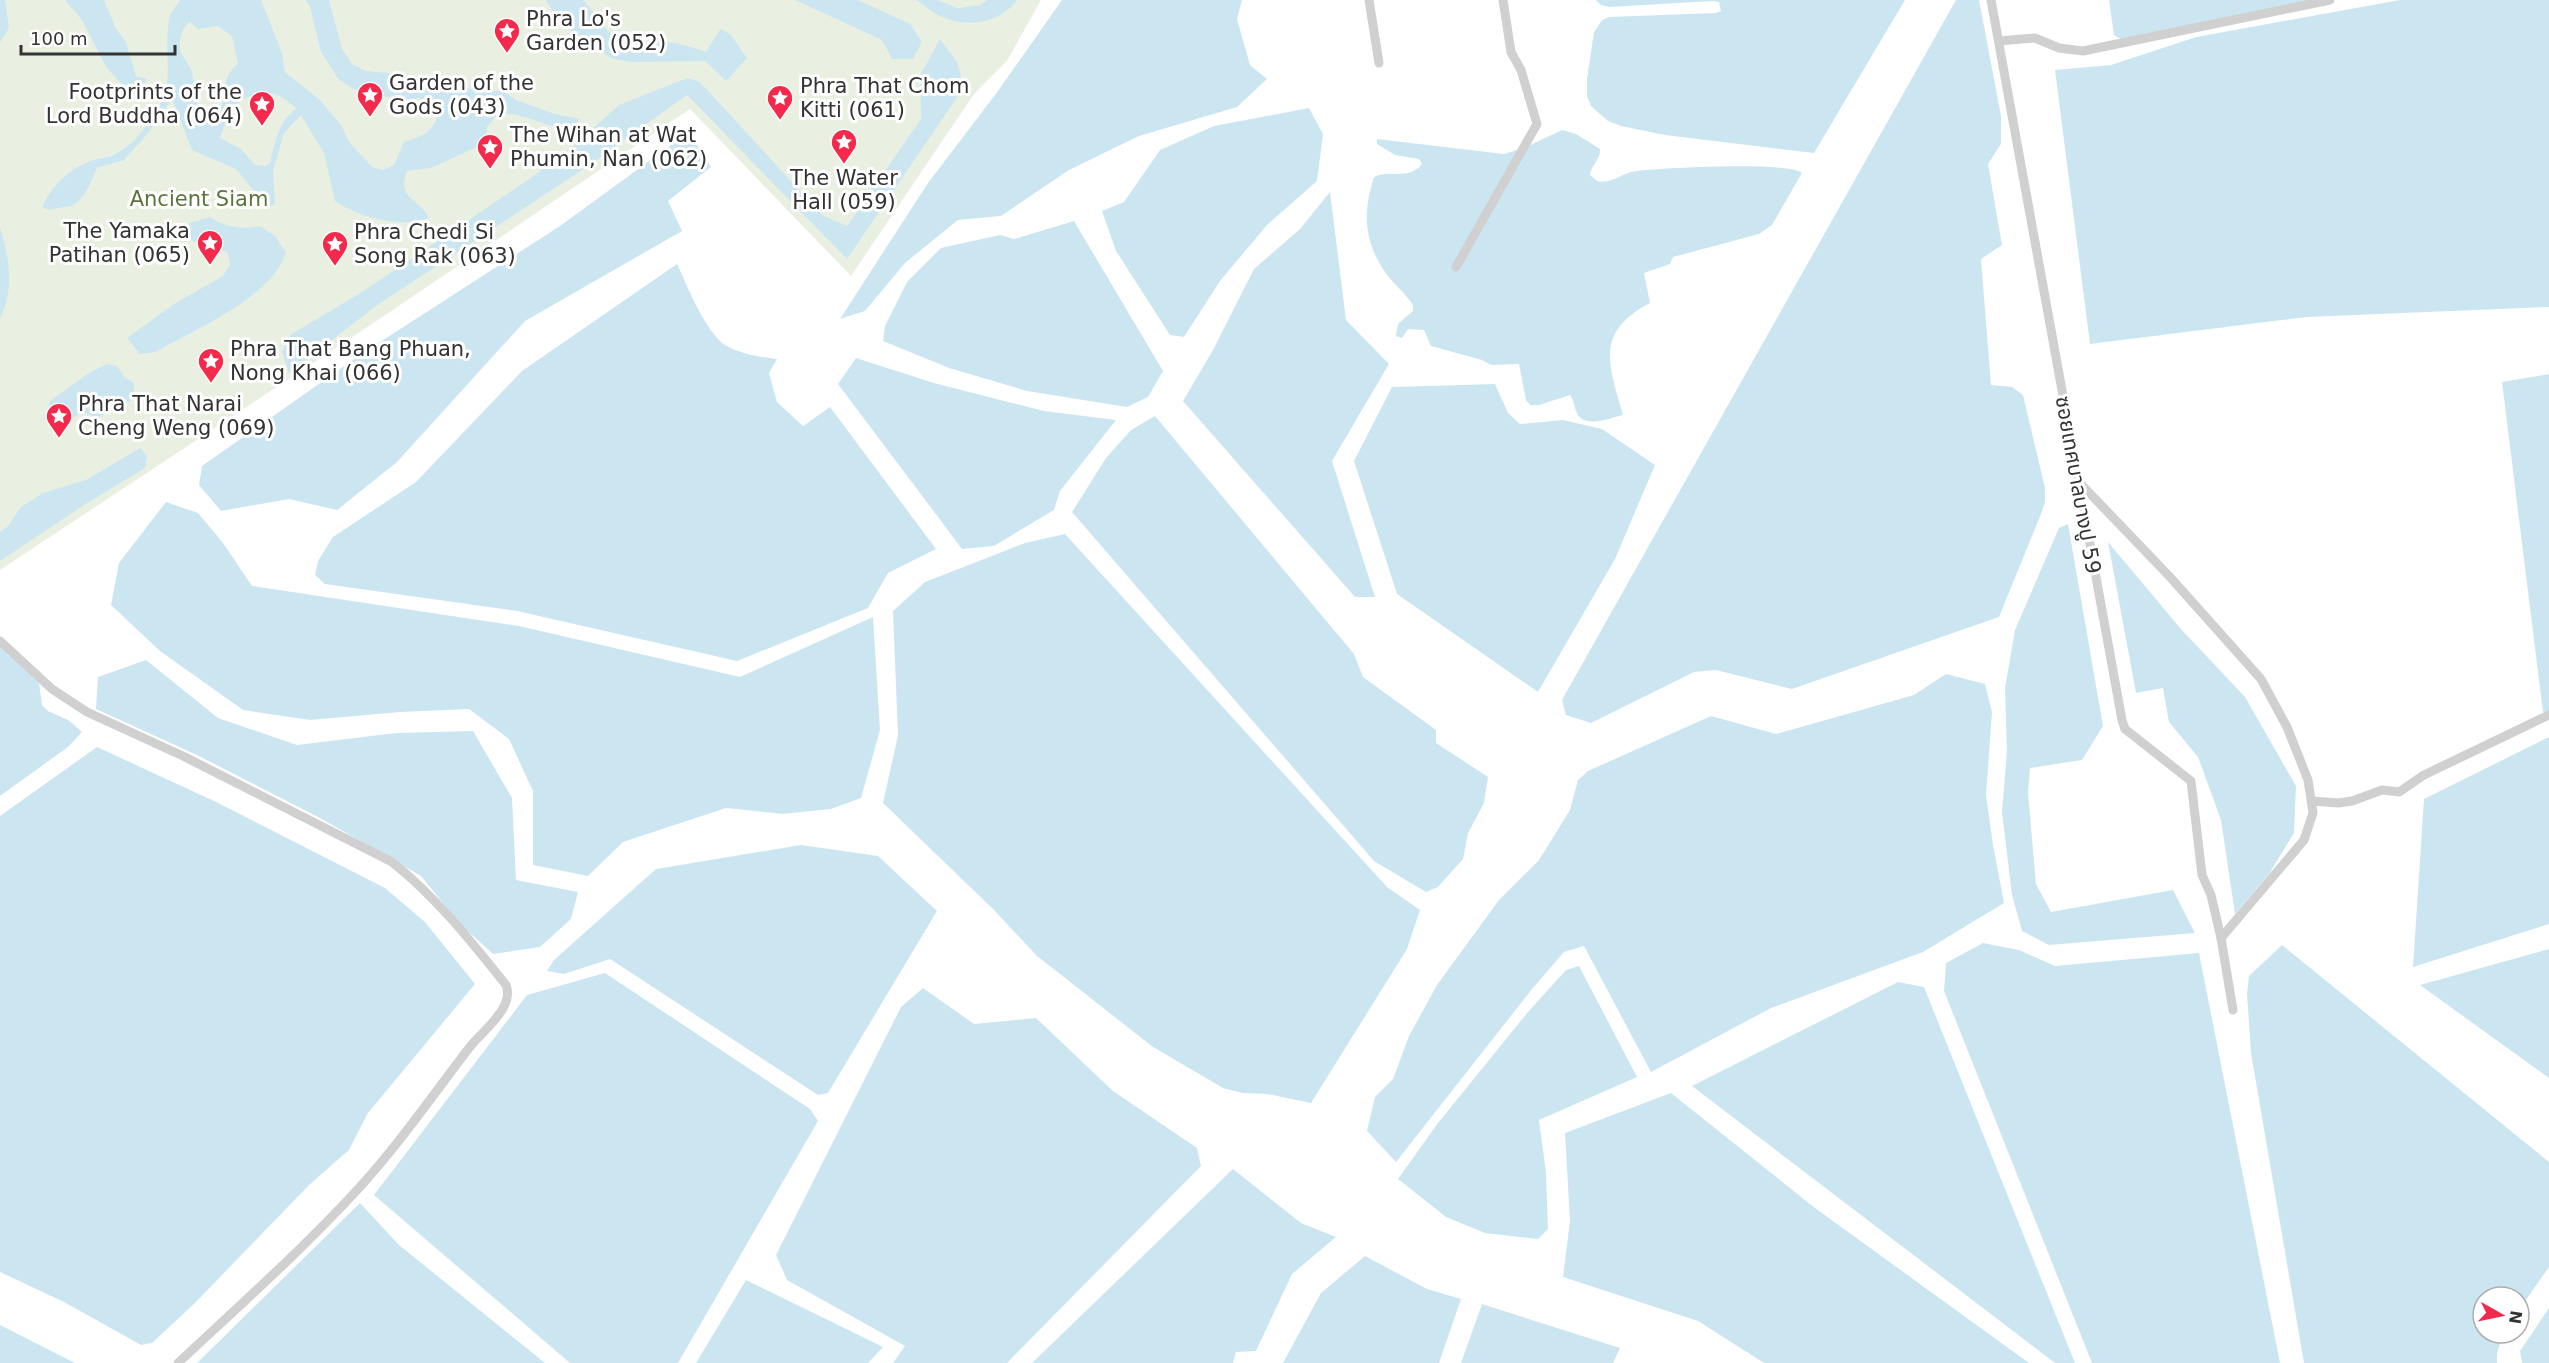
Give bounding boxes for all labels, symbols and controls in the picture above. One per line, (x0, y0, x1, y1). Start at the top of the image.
place label: Phra Lo's Garden (052) (526, 7, 666, 55)
place icon: Phra Lo's Garden (052) (492, 16, 522, 54)
scale bar (21, 18, 176, 56)
text: 100 m (30, 28, 88, 49)
place label: Garden of the Gods (043) (389, 71, 534, 119)
place label: Phra That Chom Kitti (061) (800, 74, 969, 122)
place label: Footprints of the Lord Buddha (064) (46, 80, 242, 128)
place icon: Garden of the Gods (043) (355, 80, 385, 118)
place icon: Phra That Chom Kitti (061) (765, 83, 795, 121)
place icon: Footprints of the Lord Buddha (064) (247, 89, 277, 127)
place label: The Wihan at Wat Phumin, Nan (062) (509, 123, 707, 171)
place icon: The Water Hall (059) (829, 127, 859, 165)
place icon: The Wihan at Wat Phumin, Nan (062) (475, 132, 505, 170)
place label: The Water Hall (059) (789, 166, 898, 214)
park label: Ancient Siam (130, 187, 268, 211)
place label: The Yamaka Patihan (065) (49, 219, 190, 267)
place label: Phra Chedi Si Song Rak (063) (354, 220, 516, 268)
place icon: The Yamaka Patihan (065) (195, 228, 225, 266)
place icon: Phra Chedi Si Song Rak (063) (320, 229, 350, 267)
place label: Phra That Bang Phuan, Nong Khai (066) (230, 337, 471, 385)
place icon: Phra That Bang Phuan, Nong Khai (066) (196, 346, 226, 384)
place label: Phra That Narai Cheng Weng (069) (78, 392, 274, 440)
street label: ซอยเทศบาลบางปู 59 (2050, 394, 2105, 576)
place icon: Phra That Narai Cheng Weng (069) (44, 401, 74, 439)
north arrow (2471, 1285, 2531, 1345)
text: N (2505, 1309, 2526, 1325)

